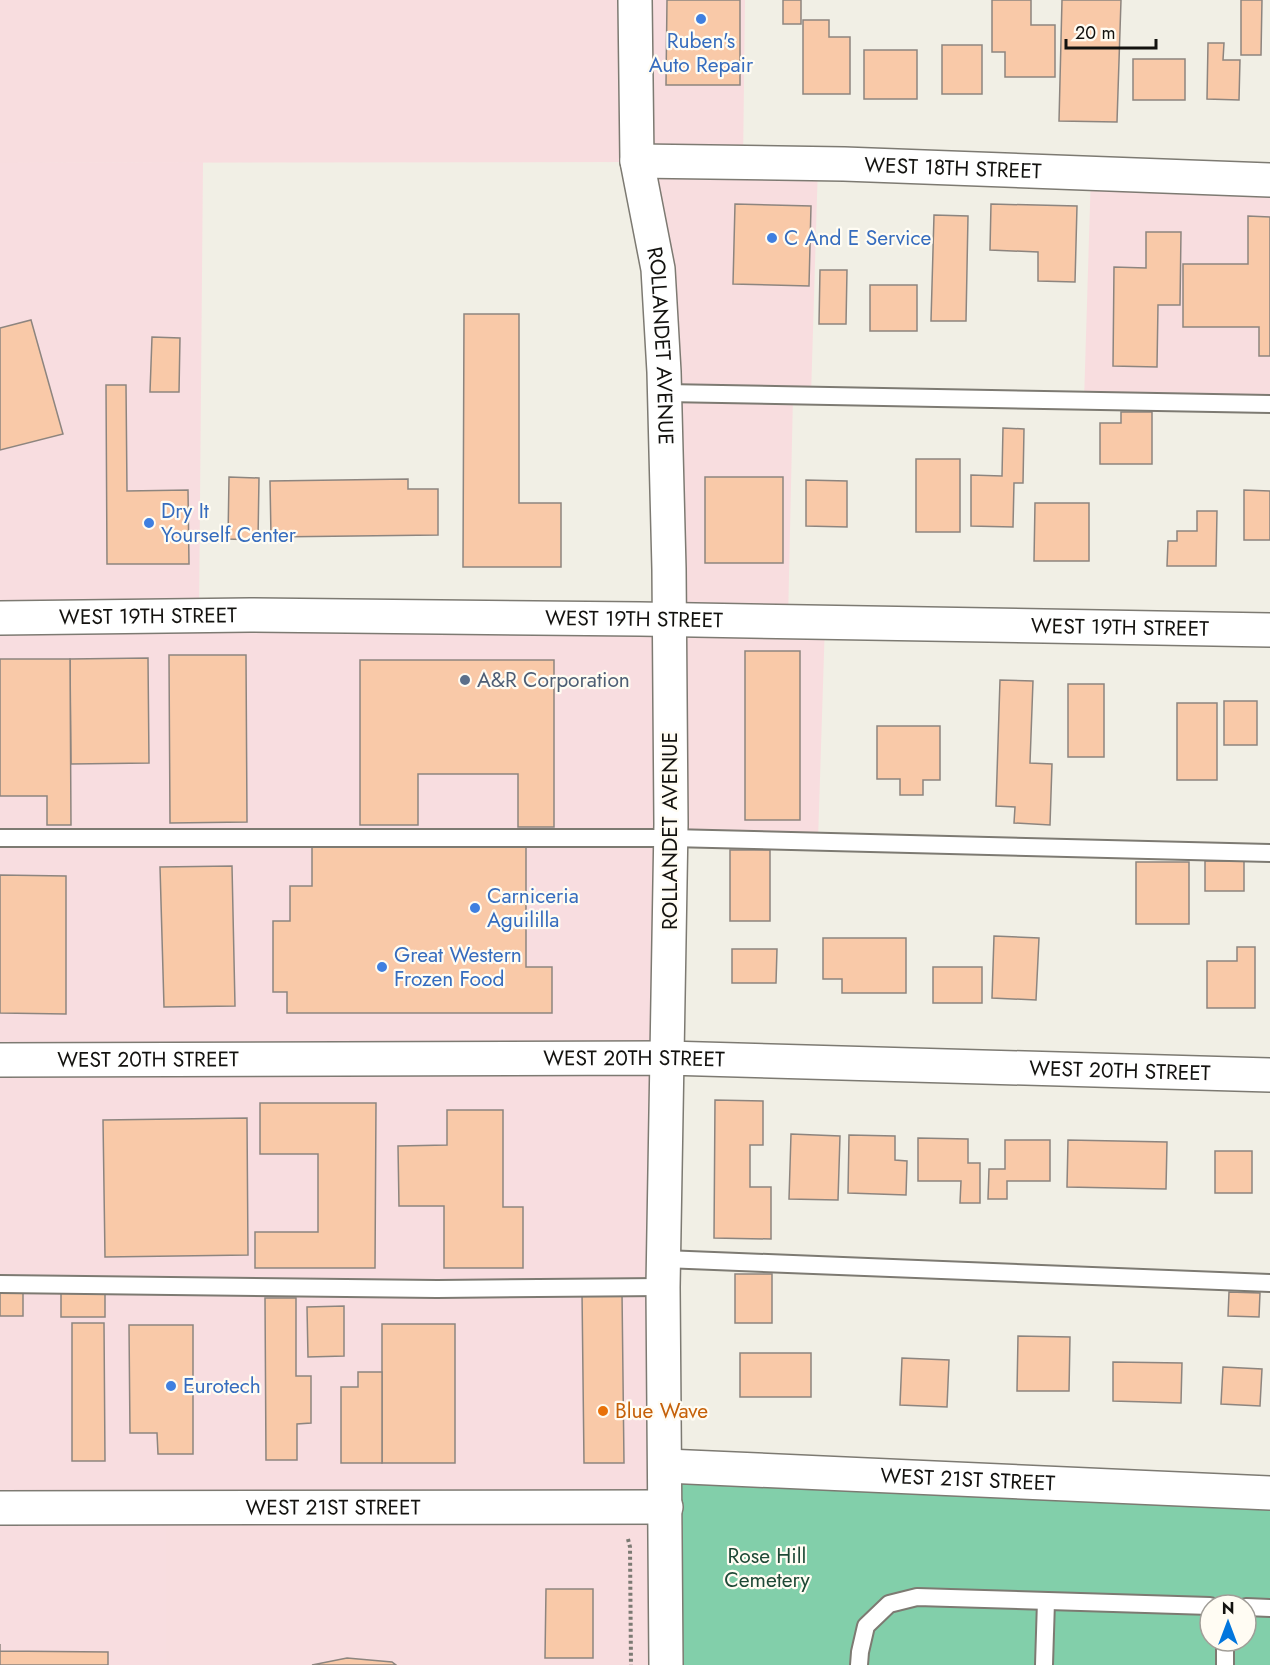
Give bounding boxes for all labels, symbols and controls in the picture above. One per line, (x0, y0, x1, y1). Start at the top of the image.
marker: Ruben's Auto Repair (694, 12, 708, 26)
scale bar (1066, 12, 1156, 50)
text: 20 m (1075, 20, 1115, 46)
place label: Ruben's Auto Repair (649, 26, 754, 80)
street label: WEST 18TH STREET (864, 150, 1042, 186)
place label: C And E Service (784, 223, 932, 253)
marker: C And E Service (765, 231, 779, 245)
street label: ROLLANDET AVENUE (639, 244, 681, 445)
place label: Dry It Yourself Center (161, 496, 297, 550)
marker: Dry It Yourself Center (142, 516, 156, 530)
street label: WEST 19TH STREET (59, 600, 237, 632)
street label: WEST 19TH STREET (545, 603, 723, 635)
street label: WEST 19TH STREET (1031, 611, 1209, 644)
place label: A&R Corporation (477, 665, 630, 695)
marker: A&R Corporation (458, 673, 472, 687)
street label: ROLLANDET AVENUE (655, 732, 685, 930)
place label: Carniceria Aguililla (487, 881, 579, 935)
marker: Carniceria Aguililla (468, 901, 482, 915)
place label: Great Western Frozen Food (394, 940, 522, 994)
marker: Great Western Frozen Food (375, 960, 389, 974)
street label: WEST 20TH STREET (543, 1043, 725, 1075)
street label: WEST 20TH STREET (57, 1044, 239, 1075)
street label: WEST 20TH STREET (1029, 1053, 1211, 1088)
place label: Eurotech (183, 1371, 261, 1401)
marker: Eurotech (164, 1379, 178, 1393)
place label: Blue Wave (615, 1396, 708, 1426)
marker: Blue Wave (596, 1404, 610, 1418)
street label: WEST 21ST STREET (880, 1461, 1056, 1498)
street label: WEST 21ST STREET (246, 1492, 421, 1523)
park label: Rose Hill Cemetery (724, 1541, 810, 1595)
north arrow (1198, 1593, 1258, 1653)
text: N (1222, 1597, 1234, 1620)

